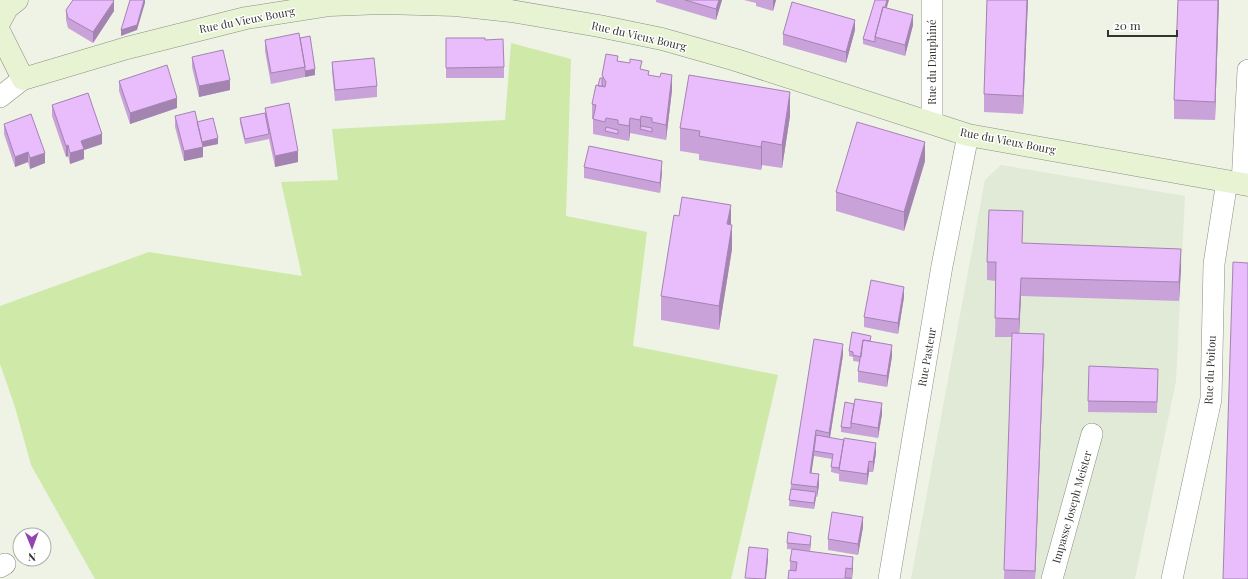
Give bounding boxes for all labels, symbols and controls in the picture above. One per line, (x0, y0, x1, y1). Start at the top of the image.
street label: Rue du Vieux Bourg (198, 3, 296, 36)
scale bar (1108, 12, 1177, 38)
street label: Rue du Vieux Bourg (590, 17, 688, 54)
text: 20 m (1114, 17, 1141, 33)
street label: Rue du Dauphiné (924, 19, 939, 105)
street label: Rue du Vieux Bourg (959, 124, 1057, 157)
street label: Rue Pasteur (914, 326, 939, 387)
street label: Rue du Poitou (1200, 334, 1219, 405)
street label: Impasse Joseph Meister (1048, 449, 1095, 565)
north arrow (12, 527, 52, 567)
text: N (28, 550, 36, 565)

